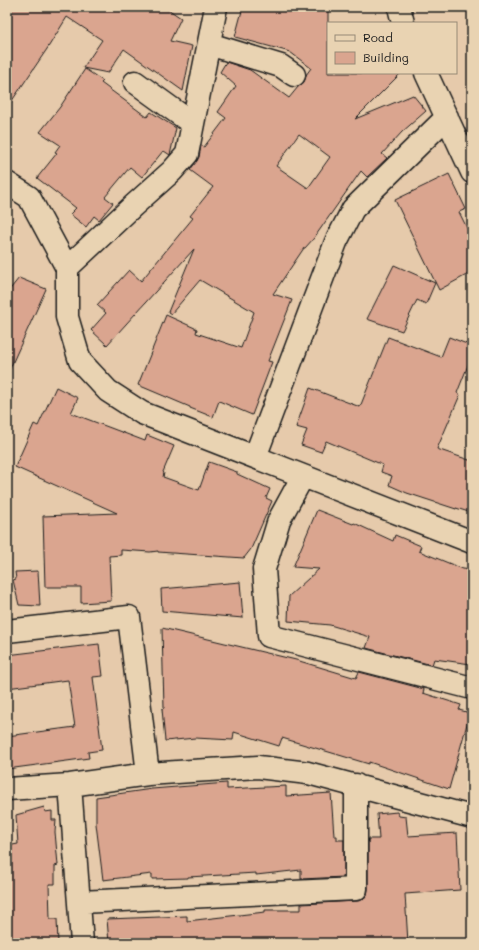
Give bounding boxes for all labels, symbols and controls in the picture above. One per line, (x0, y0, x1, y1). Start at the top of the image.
legend (327, 22, 457, 74)
text: Road (363, 29, 393, 45)
text: Building (363, 49, 409, 65)

